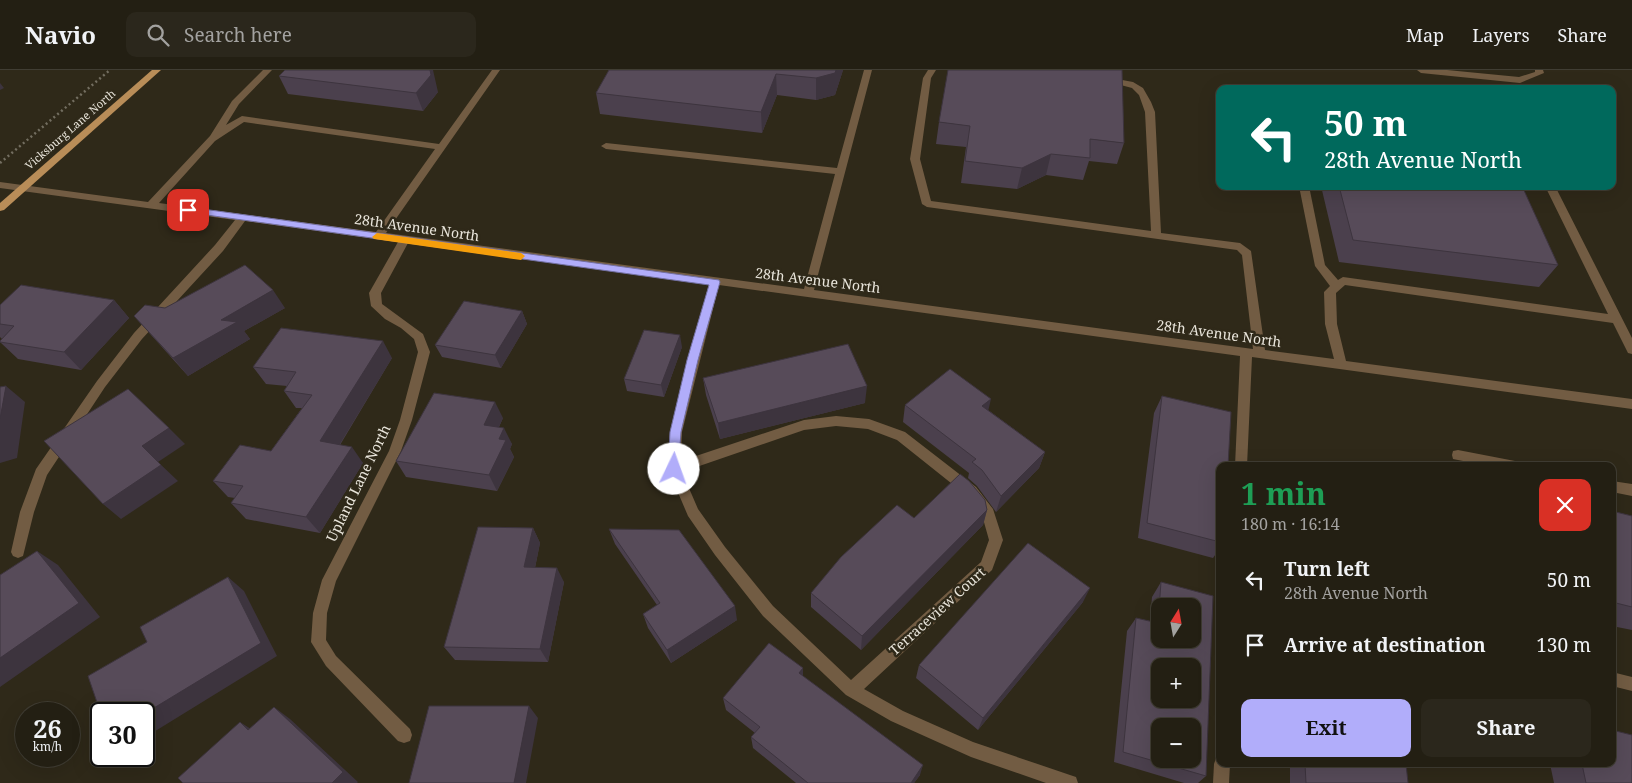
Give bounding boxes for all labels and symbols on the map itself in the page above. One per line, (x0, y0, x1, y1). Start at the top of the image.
street label: Vicksburg Lane North (22, 86, 118, 172)
pin (167, 189, 209, 231)
street label: 28th Avenue North (353, 209, 481, 245)
street label: 28th Avenue North (754, 263, 882, 297)
street label: 28th Avenue North (1155, 315, 1283, 351)
street label: Upland Lane North (321, 421, 395, 545)
position arrow (647, 442, 699, 494)
street label: Terraceview Court (885, 563, 989, 659)
north arrow (1151, 598, 1201, 648)
speed limit sign: 30 (90, 702, 155, 767)

